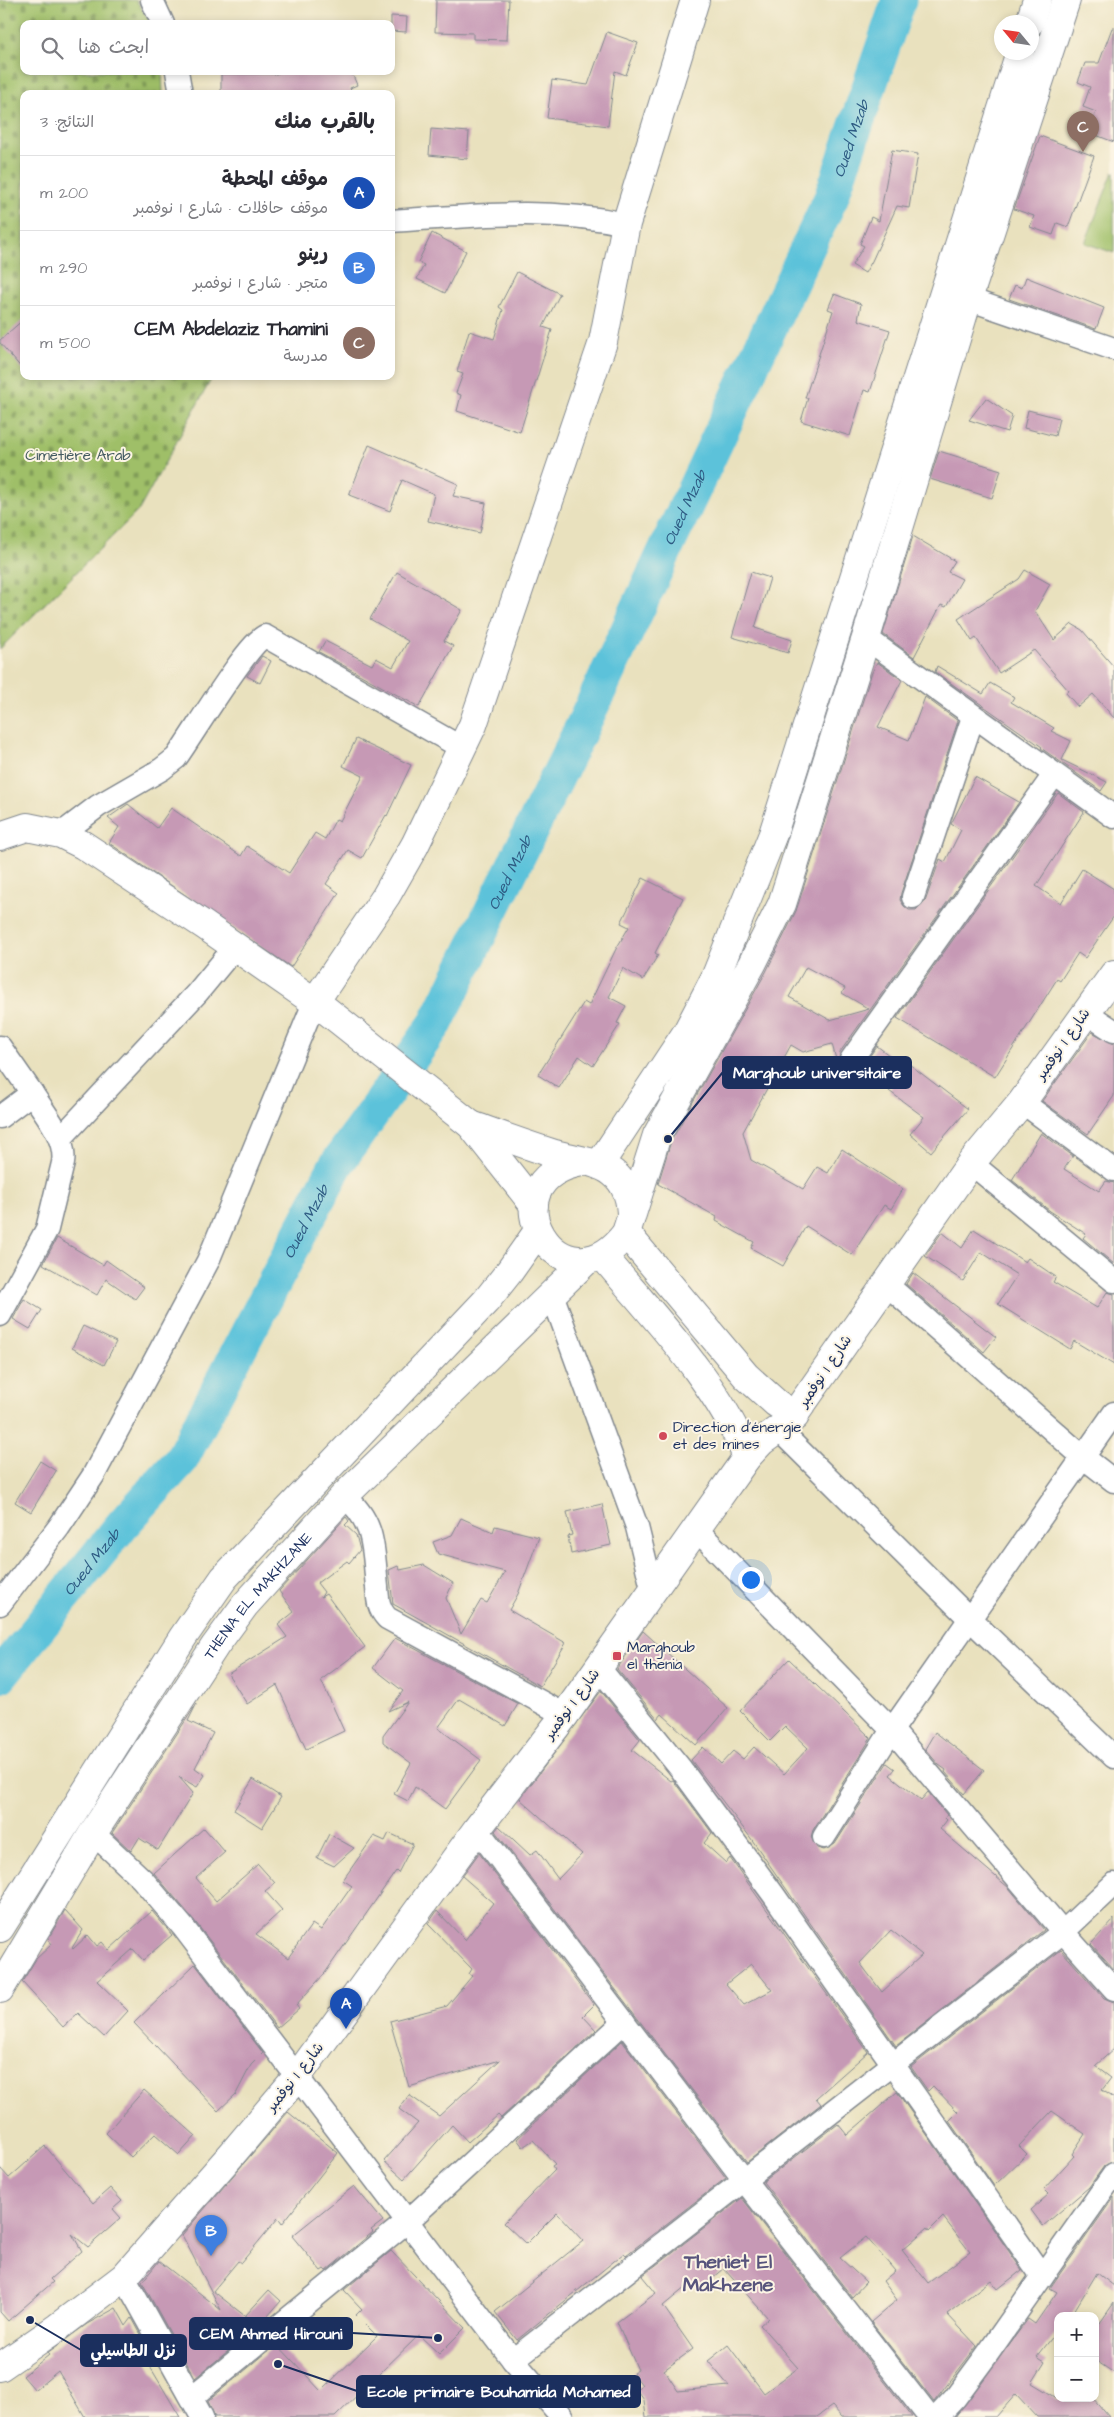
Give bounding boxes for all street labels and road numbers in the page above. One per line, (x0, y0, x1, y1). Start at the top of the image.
street label: شارع 1 نوفمبر (1029, 1004, 1095, 1086)
street label: شارع 1 نوفمبر (792, 1331, 857, 1413)
street label: THENIA EL MAKHZANE (199, 1527, 317, 1663)
street label: شارع 1 نوفمبر (538, 1664, 605, 1745)
street label: شارع 1 نوفمبر (260, 2038, 329, 2118)

